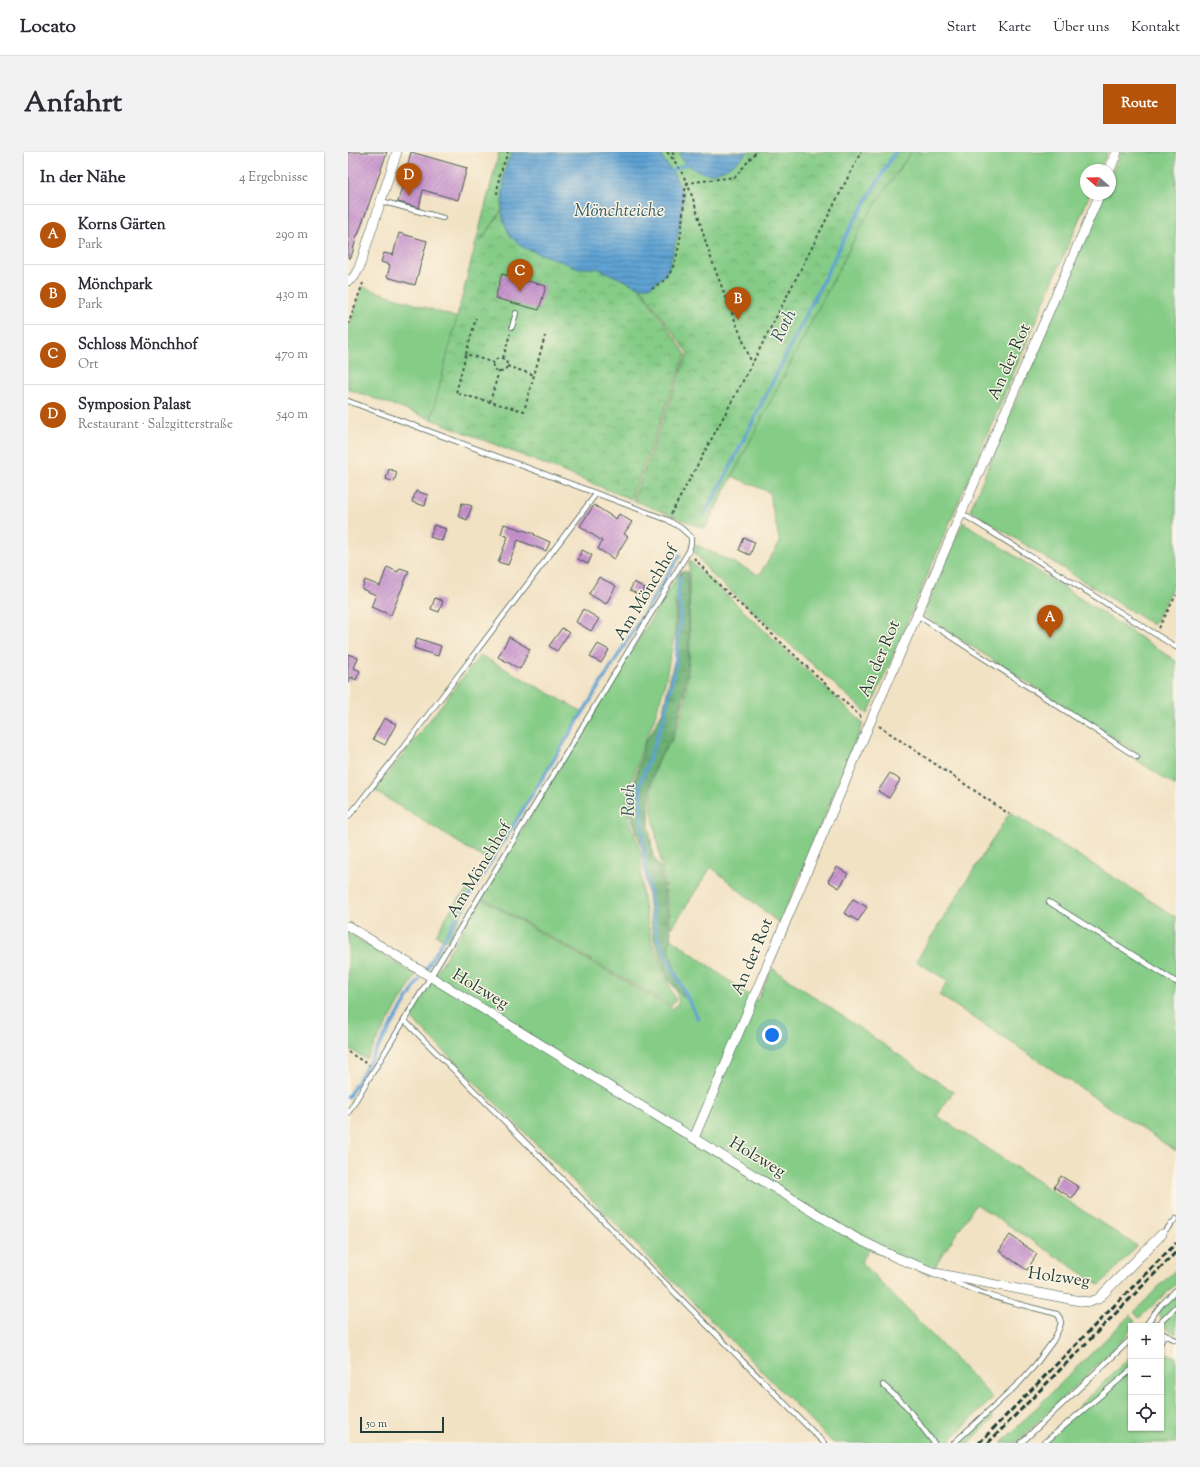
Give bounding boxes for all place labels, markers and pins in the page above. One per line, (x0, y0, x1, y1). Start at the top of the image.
pin: D (396, 163, 422, 196)
pin: C (507, 259, 533, 292)
pin: B (725, 287, 751, 320)
pin: A (1037, 605, 1063, 638)

